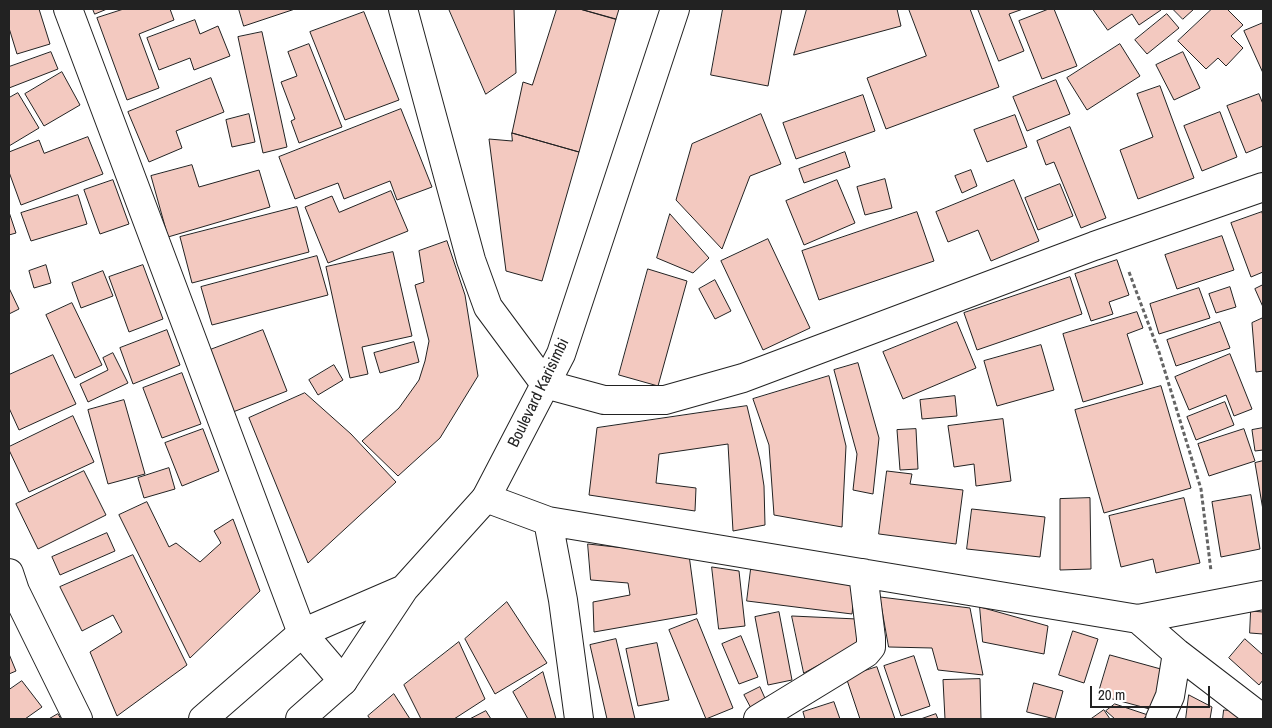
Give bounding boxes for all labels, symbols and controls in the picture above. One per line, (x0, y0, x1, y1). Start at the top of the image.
street label: Boulevard Karisimbi (504, 335, 574, 451)
scale bar (1092, 676, 1212, 708)
text: 20 m (1098, 684, 1125, 705)

